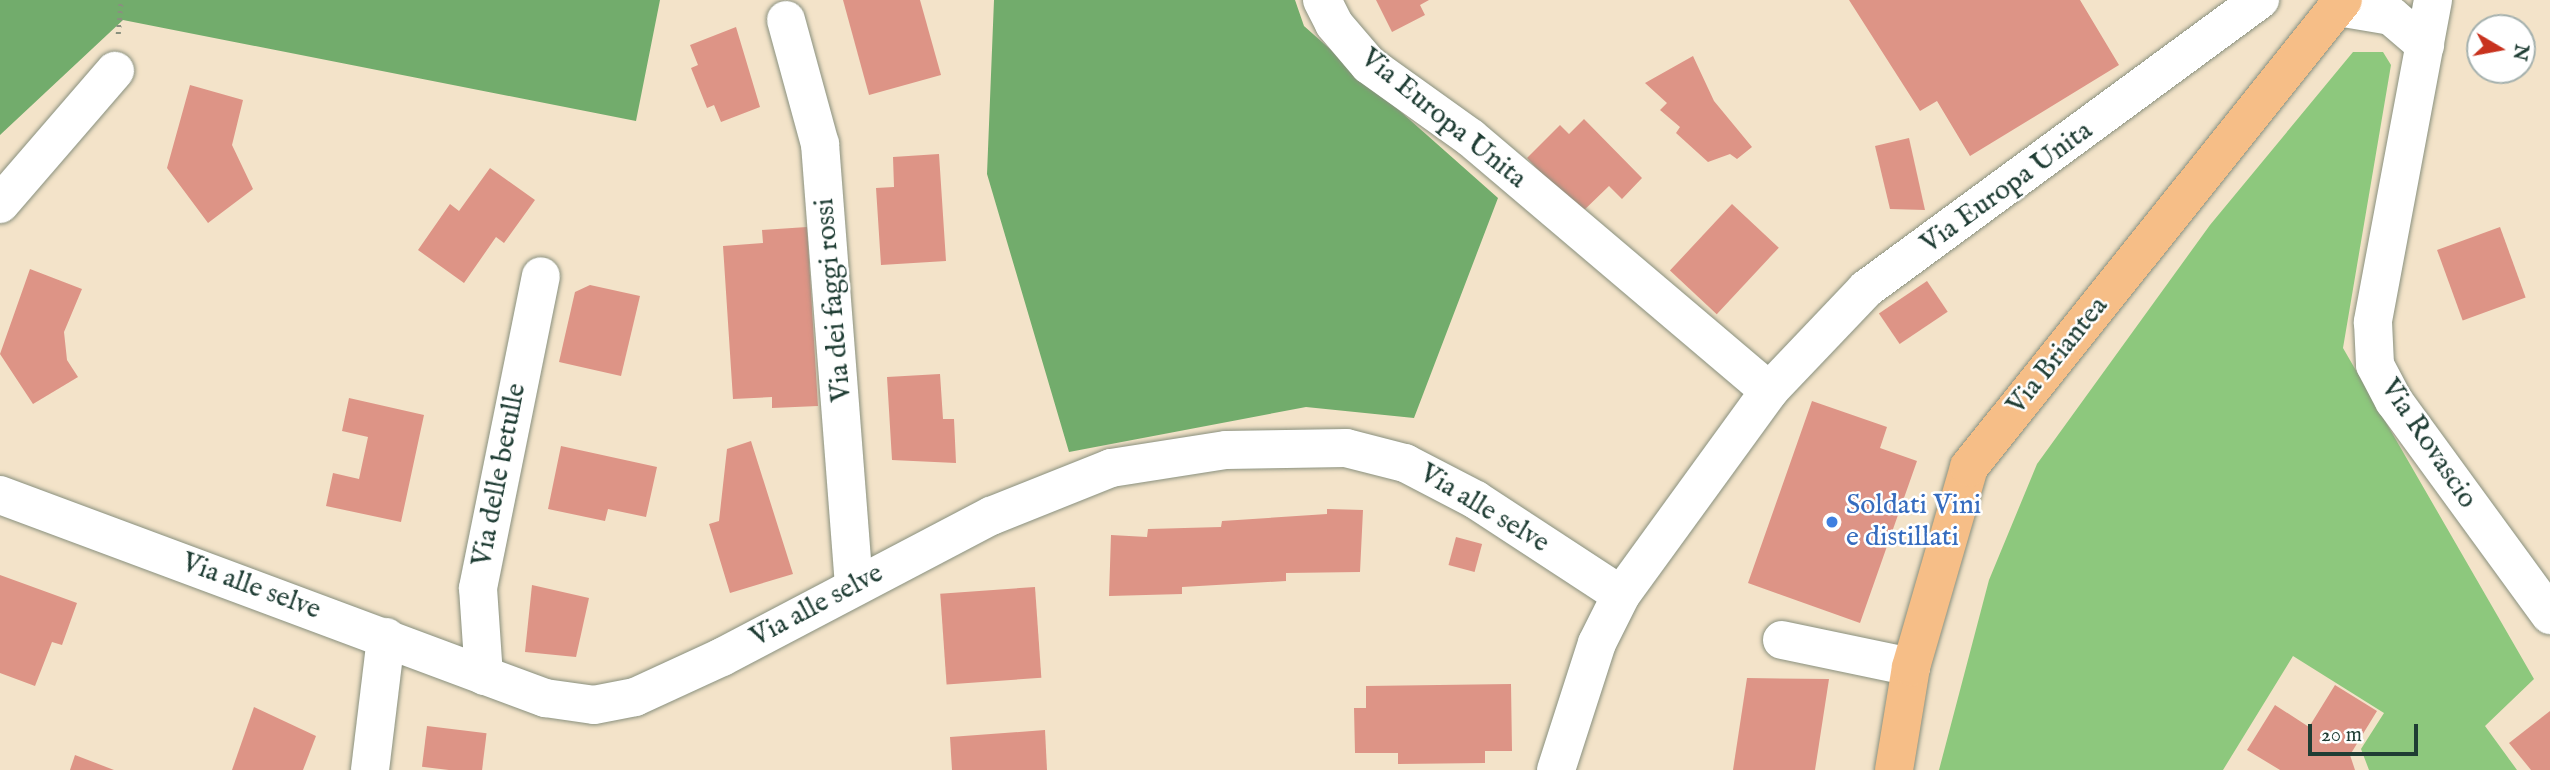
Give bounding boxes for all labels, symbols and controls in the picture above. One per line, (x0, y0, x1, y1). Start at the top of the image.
north arrow (2466, 14, 2536, 84)
street label: Via Europa Unita (1353, 42, 1533, 196)
text: N (2506, 42, 2533, 62)
street label: Via Europa Unita (1915, 115, 2099, 261)
street label: Via dei faggi rossi (808, 197, 860, 403)
street label: Via Briantea (2000, 290, 2116, 422)
street label: Via Rovascio (2372, 373, 2484, 515)
street label: Via delle betulle (466, 381, 534, 569)
street label: Via alle selve (1413, 457, 1555, 561)
place label: Soldati Vini e distillati (1846, 489, 1981, 555)
marker: Soldati Vini e distillati (1824, 514, 1840, 530)
street label: Via alle selve (177, 546, 325, 628)
street label: Via alle selve (745, 557, 889, 655)
scale bar (2312, 710, 2422, 754)
text: 20 m (2321, 722, 2362, 749)

